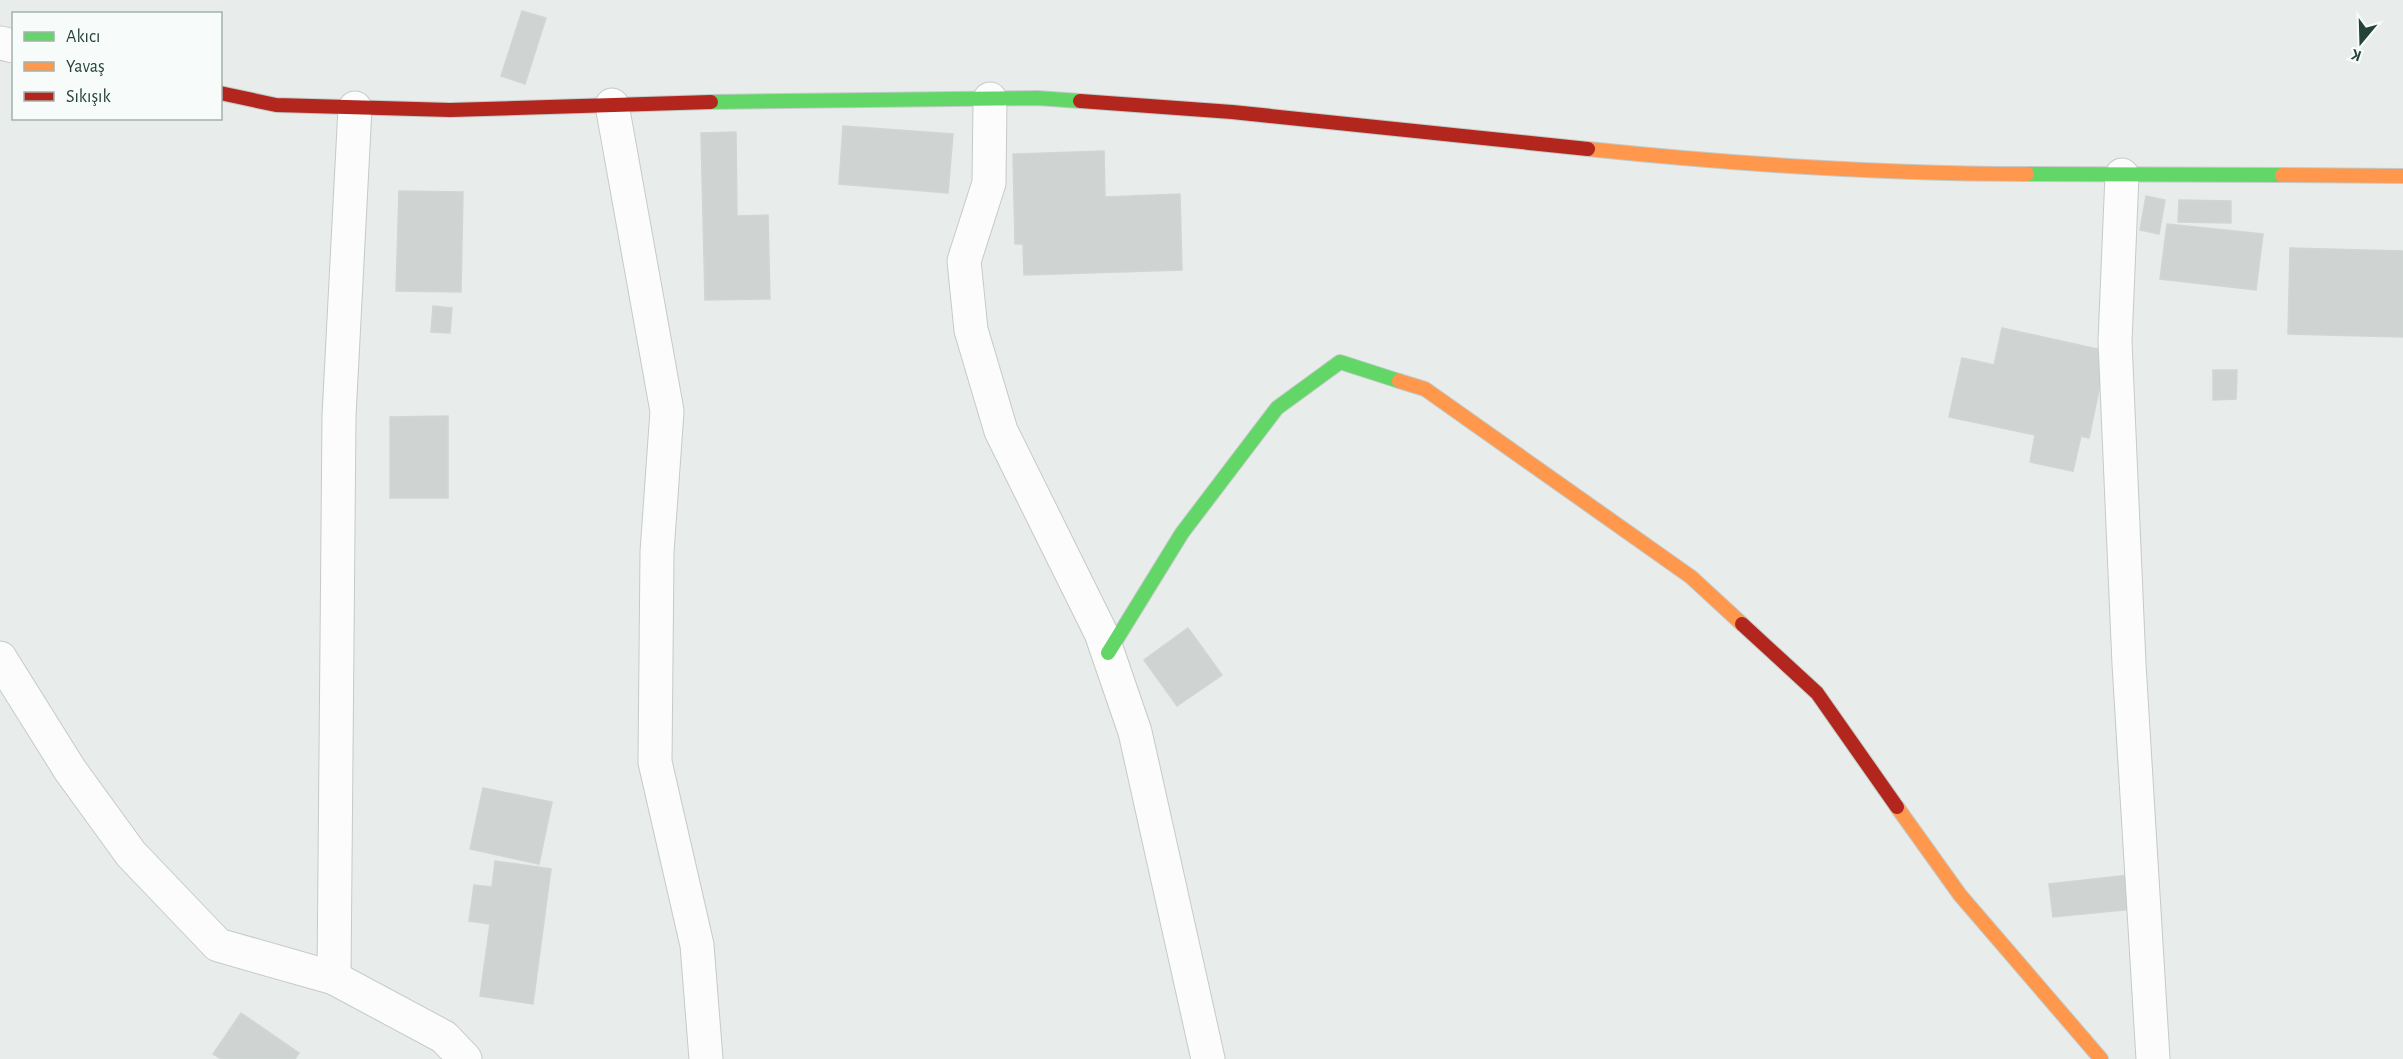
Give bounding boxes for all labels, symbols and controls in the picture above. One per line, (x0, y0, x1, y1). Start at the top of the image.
legend (12, 12, 222, 120)
north arrow (2331, 12, 2391, 72)
text: Akıcı (66, 28, 100, 46)
text: K (2349, 46, 2363, 64)
text: Yavaş (66, 58, 105, 76)
text: Sıkışık (66, 88, 111, 106)

